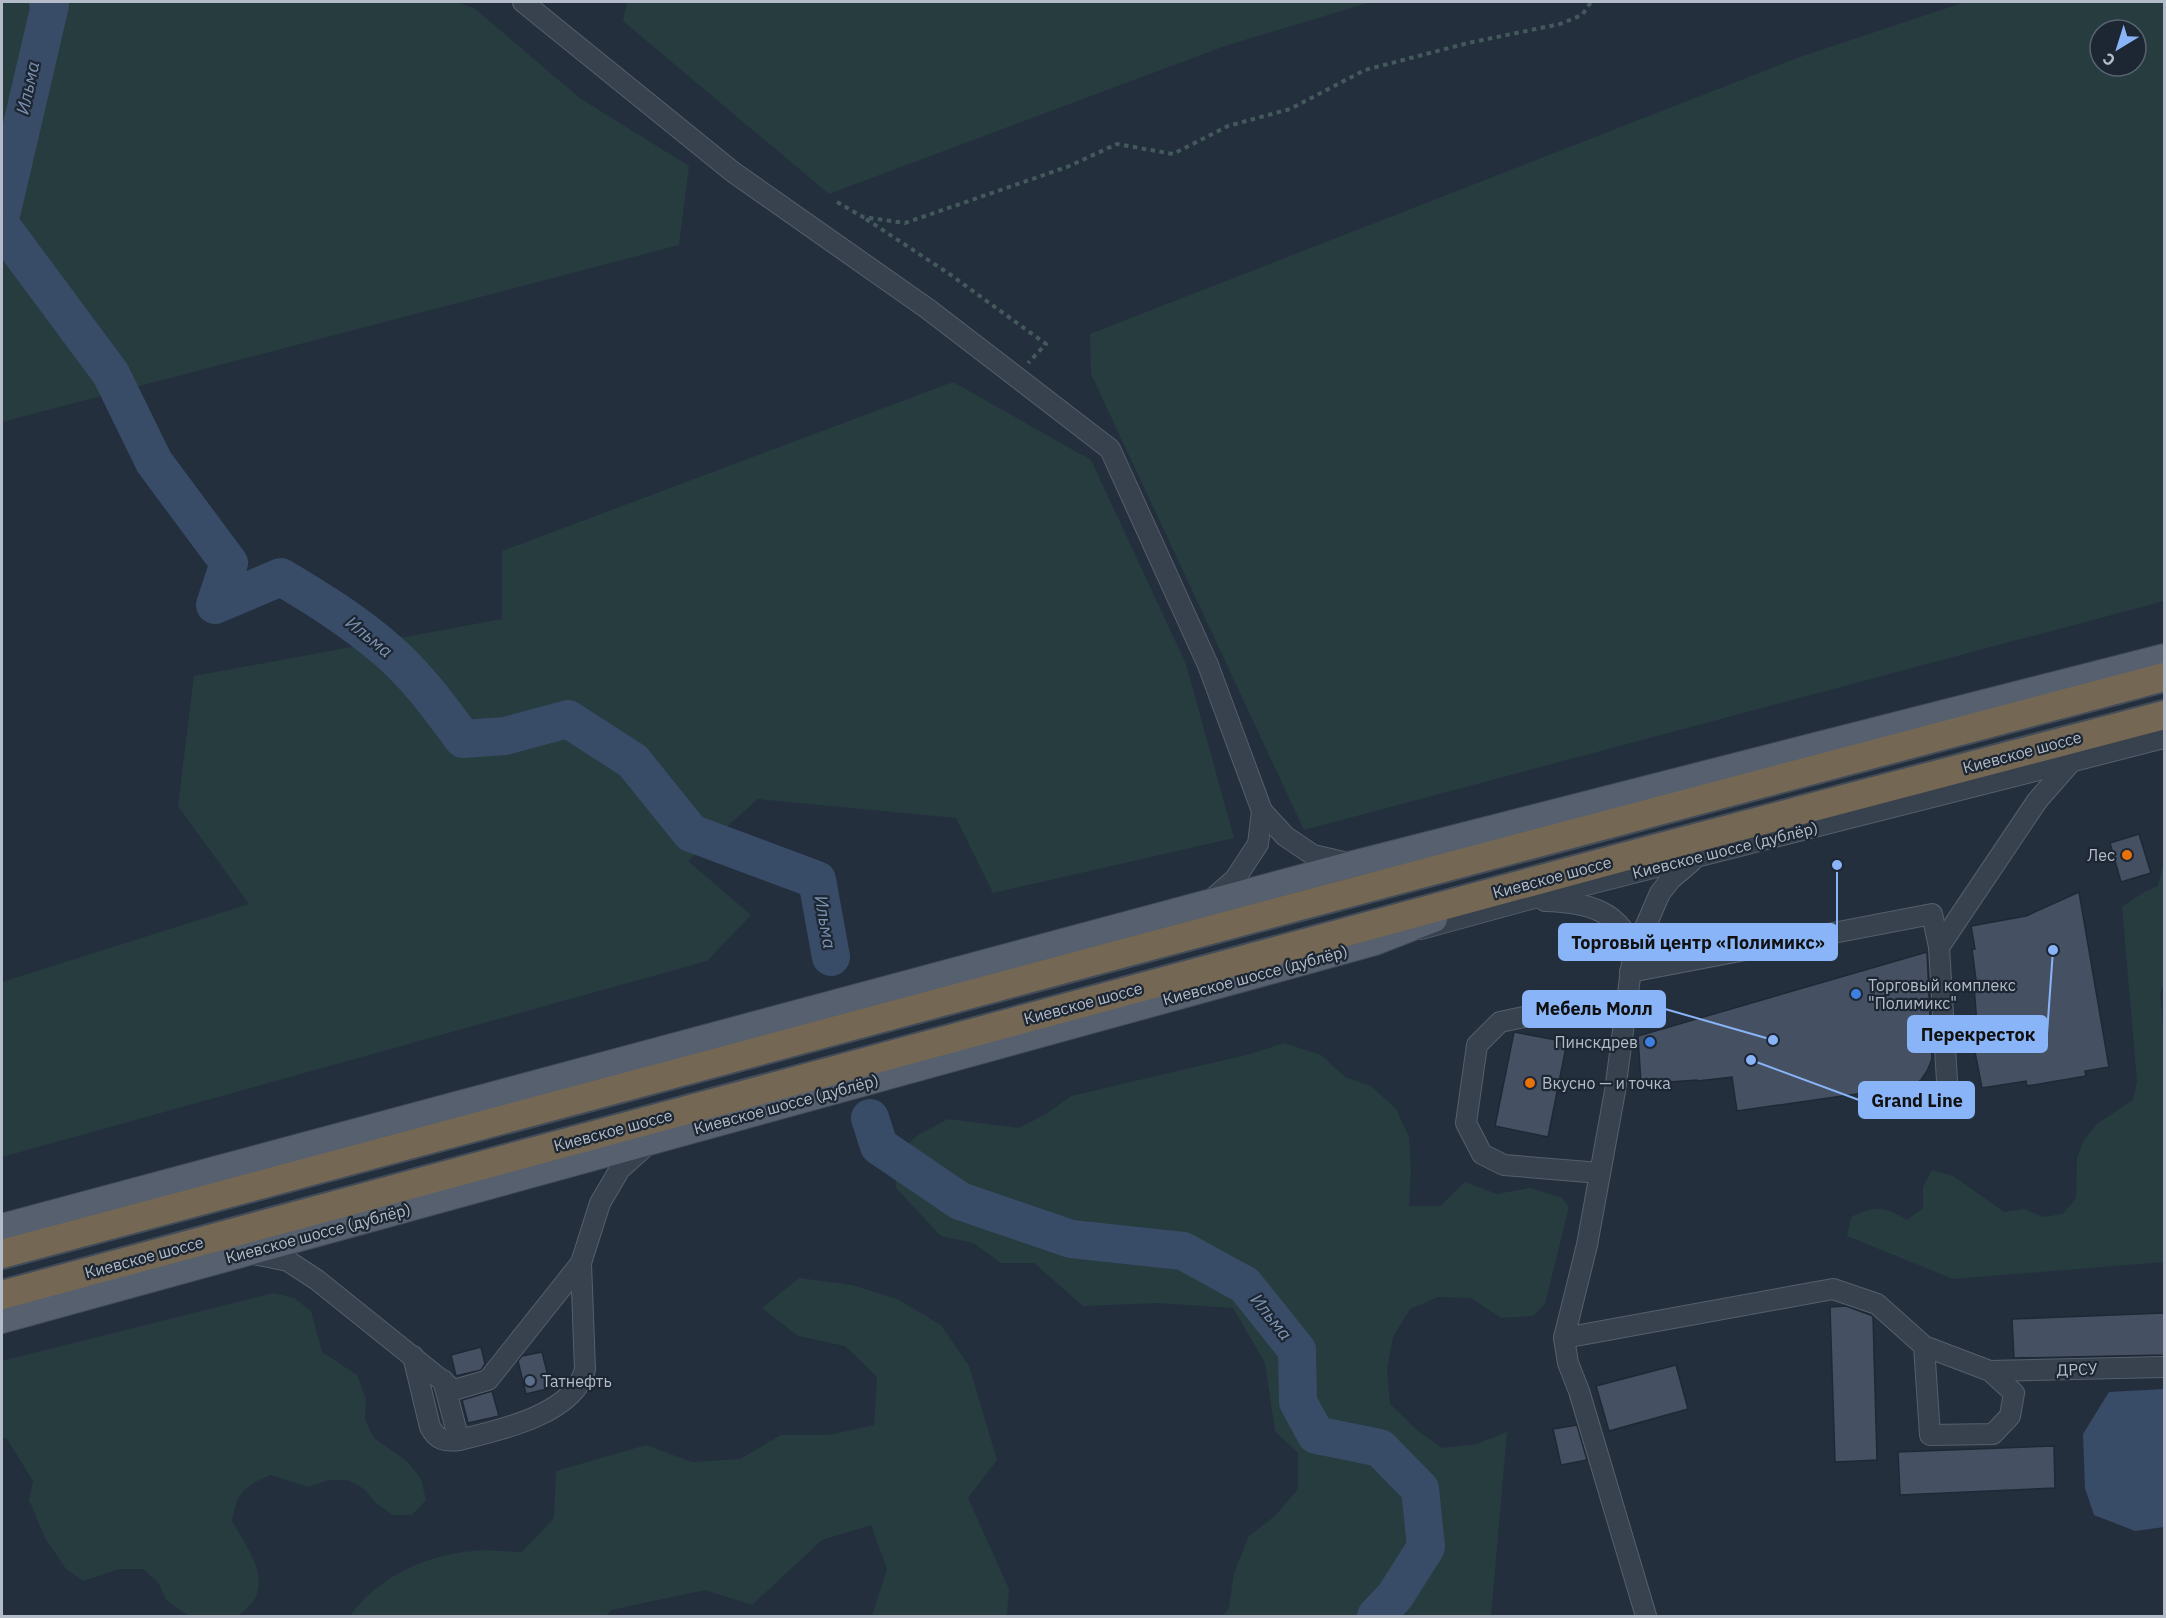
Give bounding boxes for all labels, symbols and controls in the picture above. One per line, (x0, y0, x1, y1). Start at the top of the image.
north arrow (2088, 18, 2148, 78)
text: С (2099, 49, 2119, 71)
water label: Ильма (11, 59, 44, 117)
water label: Ильма (341, 611, 397, 662)
street label: Киевское шоссе (1960, 726, 2084, 777)
street label: Киевское шоссе (дублёр) (1630, 817, 1820, 883)
place label: Лес (2087, 845, 2115, 865)
marker: Лес (2120, 848, 2134, 862)
street label: Киевское шоссе (1490, 851, 1614, 902)
water label: Ильма (810, 893, 841, 950)
callout: Торговый центр «Полимикс» (1559, 924, 1837, 960)
text: Торговый центр «Полимикс» (1571, 931, 1825, 954)
street label: Киевское шоссе (дублёр) (1160, 941, 1350, 1009)
place label: Торговый комплекс "Полимикс" (1868, 975, 2016, 1013)
street label: Киевское шоссе (1021, 977, 1145, 1028)
marker: Торговый комплекс "Полимикс" (1849, 987, 1863, 1001)
callout: Мебель Молл (1523, 991, 1665, 1027)
text: Мебель Молл (1535, 997, 1653, 1020)
callout: Перекресток (1908, 1016, 2047, 1052)
text: Перекресток (1921, 1023, 2035, 1046)
place label: Пинскдрев (1554, 1032, 1638, 1052)
marker: Пинскдрев (1643, 1035, 1657, 1049)
street label: Киевское шоссе (дублёр) (691, 1070, 881, 1138)
place label: Вкусно — и точка (1542, 1073, 1671, 1093)
marker: Вкусно — и точка (1523, 1076, 1537, 1090)
callout: Grand Line (1859, 1082, 1974, 1118)
text: Grand Line (1871, 1089, 1963, 1112)
street label: Киевское шоссе (551, 1104, 675, 1155)
street label: Киевское шоссе (дублёр) (223, 1199, 413, 1267)
street label: Киевское шоссе (82, 1231, 206, 1282)
water label: Ильма (1246, 1289, 1297, 1345)
street label: ДРСУ (2056, 1358, 2098, 1380)
place label: Татнефть (542, 1371, 612, 1391)
marker: Татнефть (523, 1374, 537, 1388)

